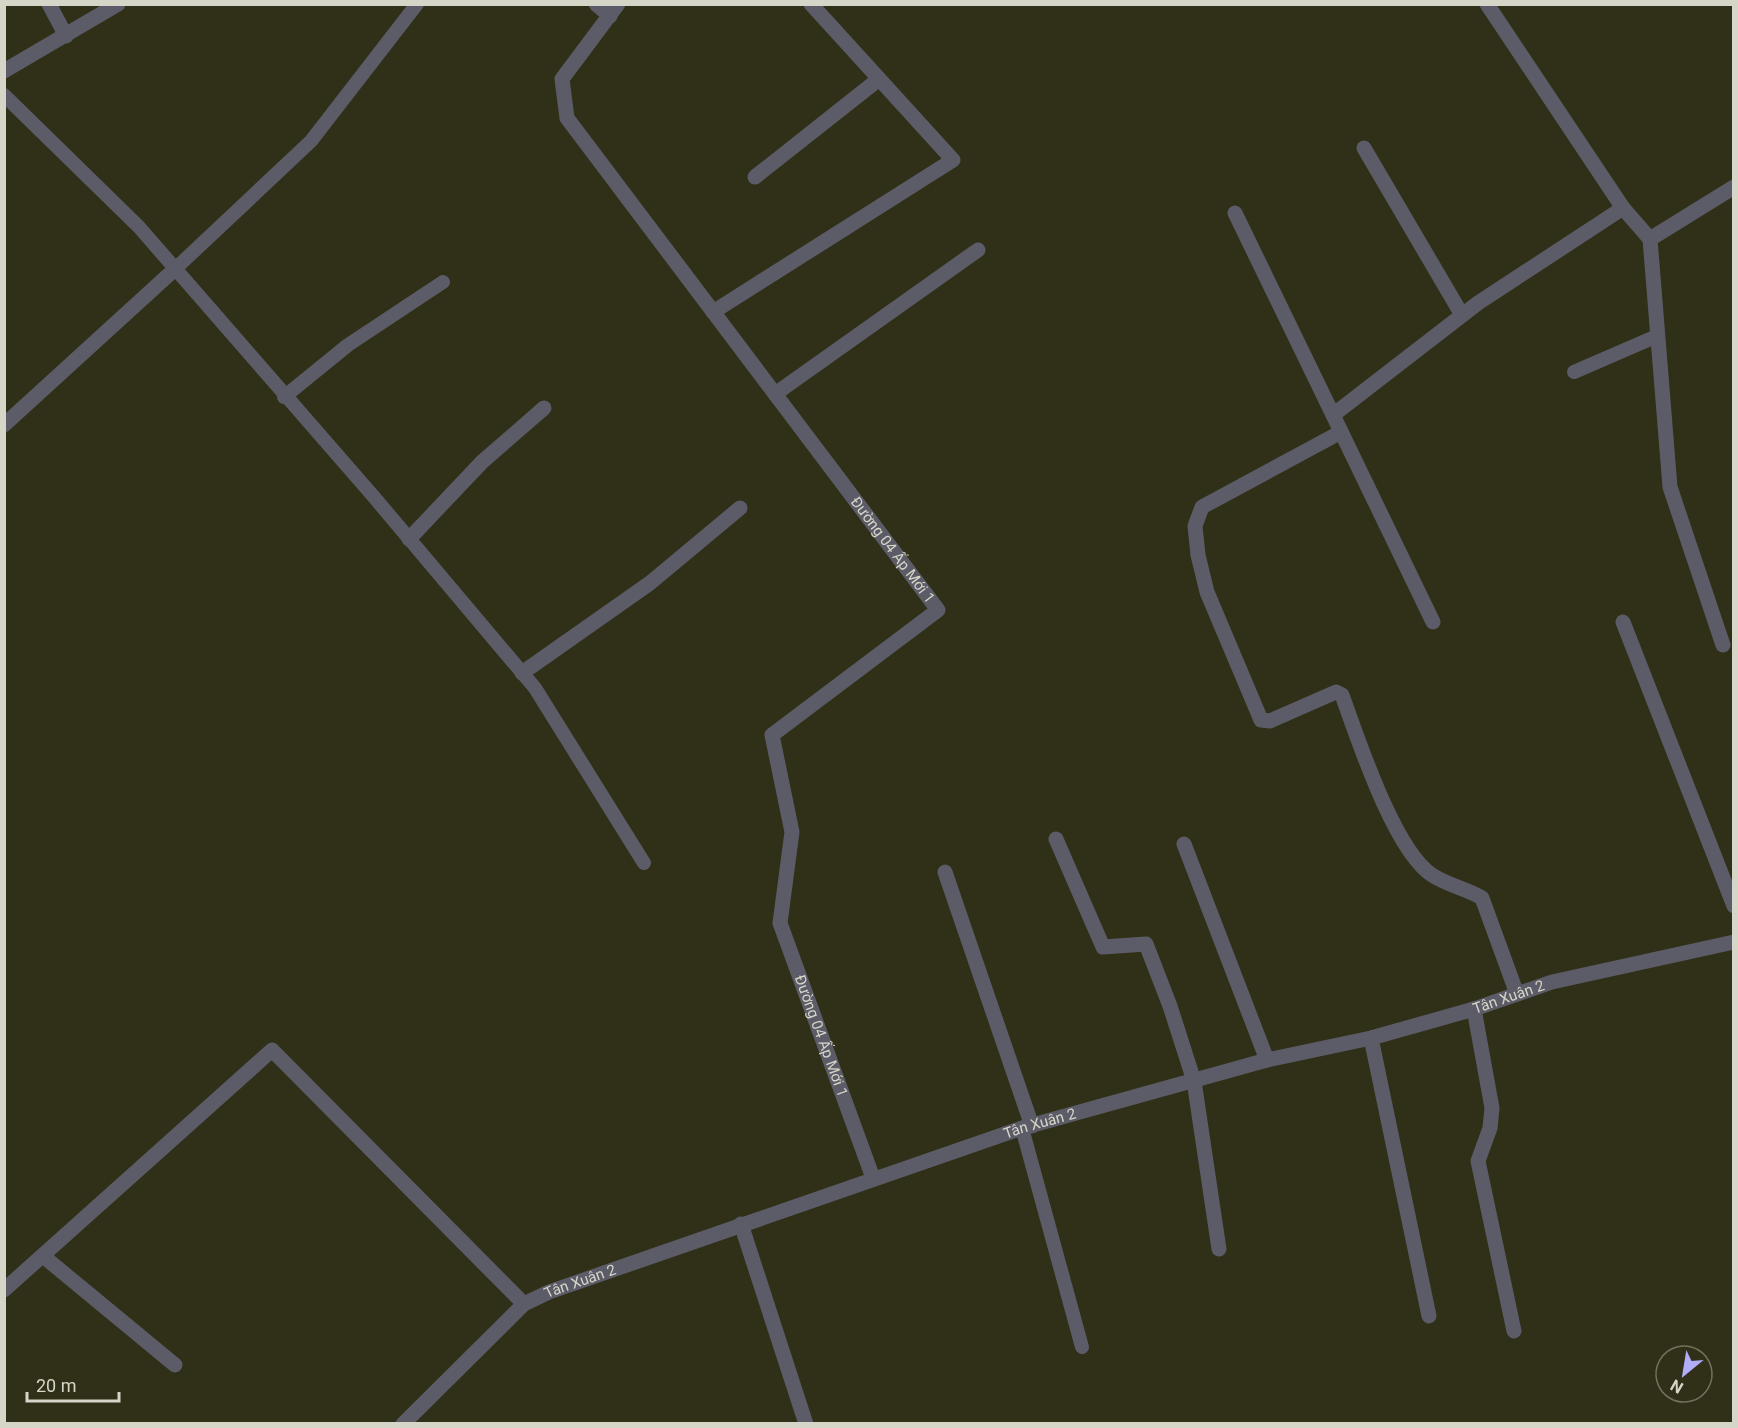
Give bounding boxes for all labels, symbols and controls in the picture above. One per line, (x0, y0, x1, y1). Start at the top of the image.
street label: Đường 04 Ấp Mới 1 (847, 493, 939, 607)
street label: Đường 04 Ấp Mới 1 (791, 973, 852, 1099)
street label: Tân Xuân 2 (1470, 976, 1547, 1018)
street label: Tân Xuân 2 (1001, 1104, 1078, 1143)
street label: Tân Xuân 2 (541, 1261, 618, 1302)
north arrow (1654, 1344, 1714, 1404)
scale bar (27, 1365, 118, 1403)
text: 20 m (36, 1375, 76, 1396)
text: N (1667, 1376, 1686, 1398)

